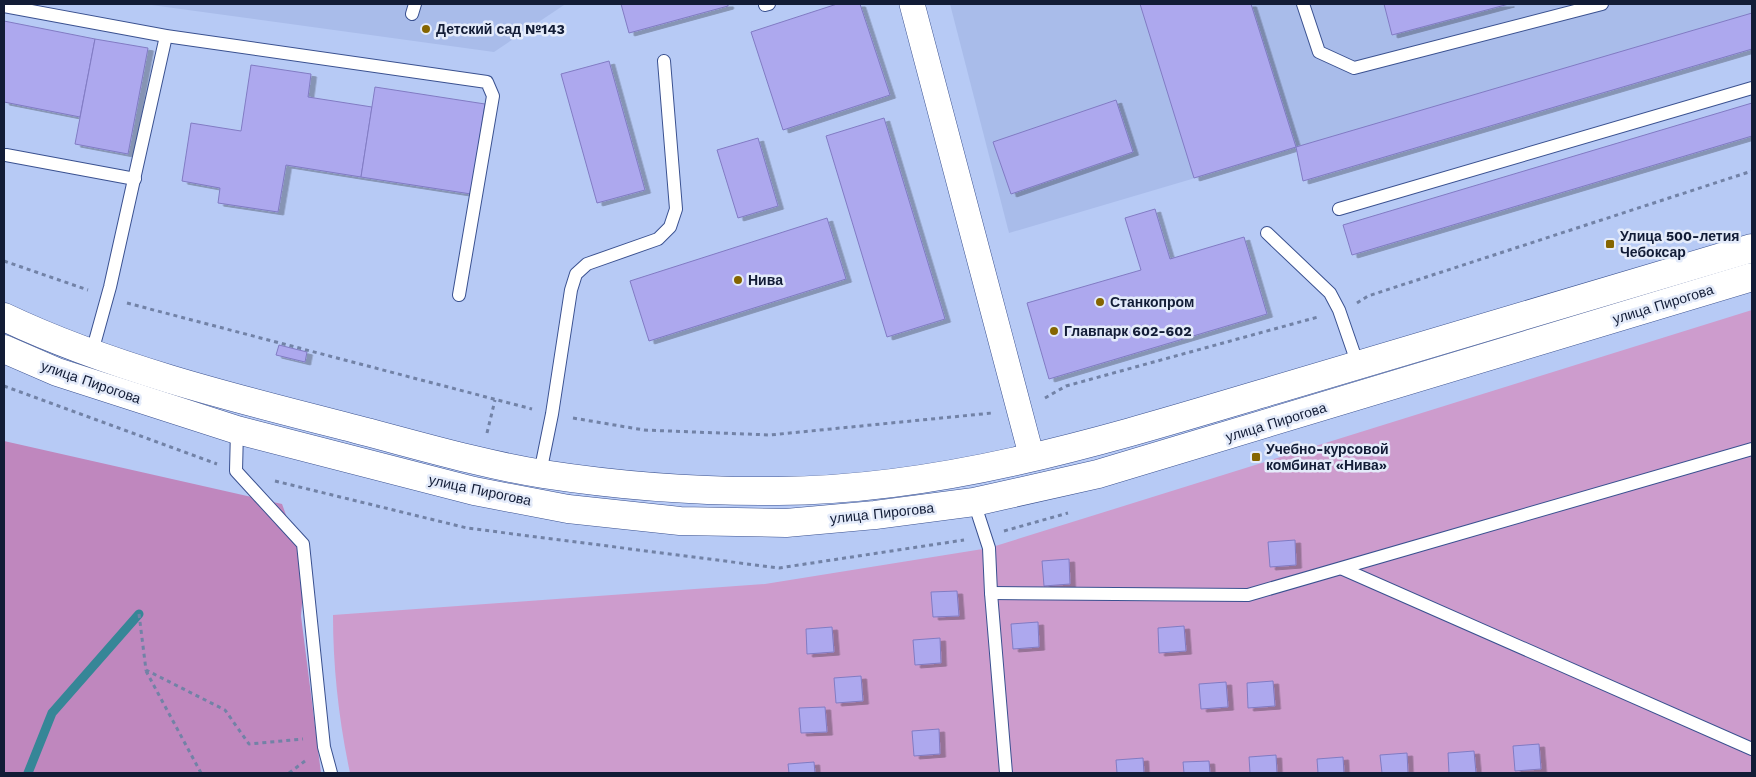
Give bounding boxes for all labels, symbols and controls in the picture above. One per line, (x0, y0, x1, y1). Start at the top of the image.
place label: Детский сад №143 (436, 21, 565, 37)
marker: Детский сад №143 (420, 23, 432, 35)
place label: Улица 500-летия Чебоксар (1620, 228, 1739, 260)
marker: Улица 500-летия Чебоксар (1604, 238, 1616, 250)
place label: Нива (748, 272, 783, 288)
marker: Нива (732, 274, 744, 286)
street label: улица Пирогова (1611, 281, 1715, 327)
place label: Станкопром (1110, 294, 1194, 310)
marker: Станкопром (1094, 296, 1106, 308)
place label: Главпарк 602-602 (1064, 323, 1192, 339)
marker: Главпарк 602-602 (1048, 325, 1060, 337)
street label: улица Пирогова (39, 357, 143, 407)
street label: улица Пирогова (1224, 399, 1328, 445)
place label: Учебно-курсовой комбинат «Нива» (1266, 441, 1389, 473)
marker: Учебно-курсовой комбинат «Нива» (1250, 451, 1262, 463)
street label: улица Пирогова (427, 471, 533, 509)
street label: улица Пирогова (829, 500, 935, 526)

